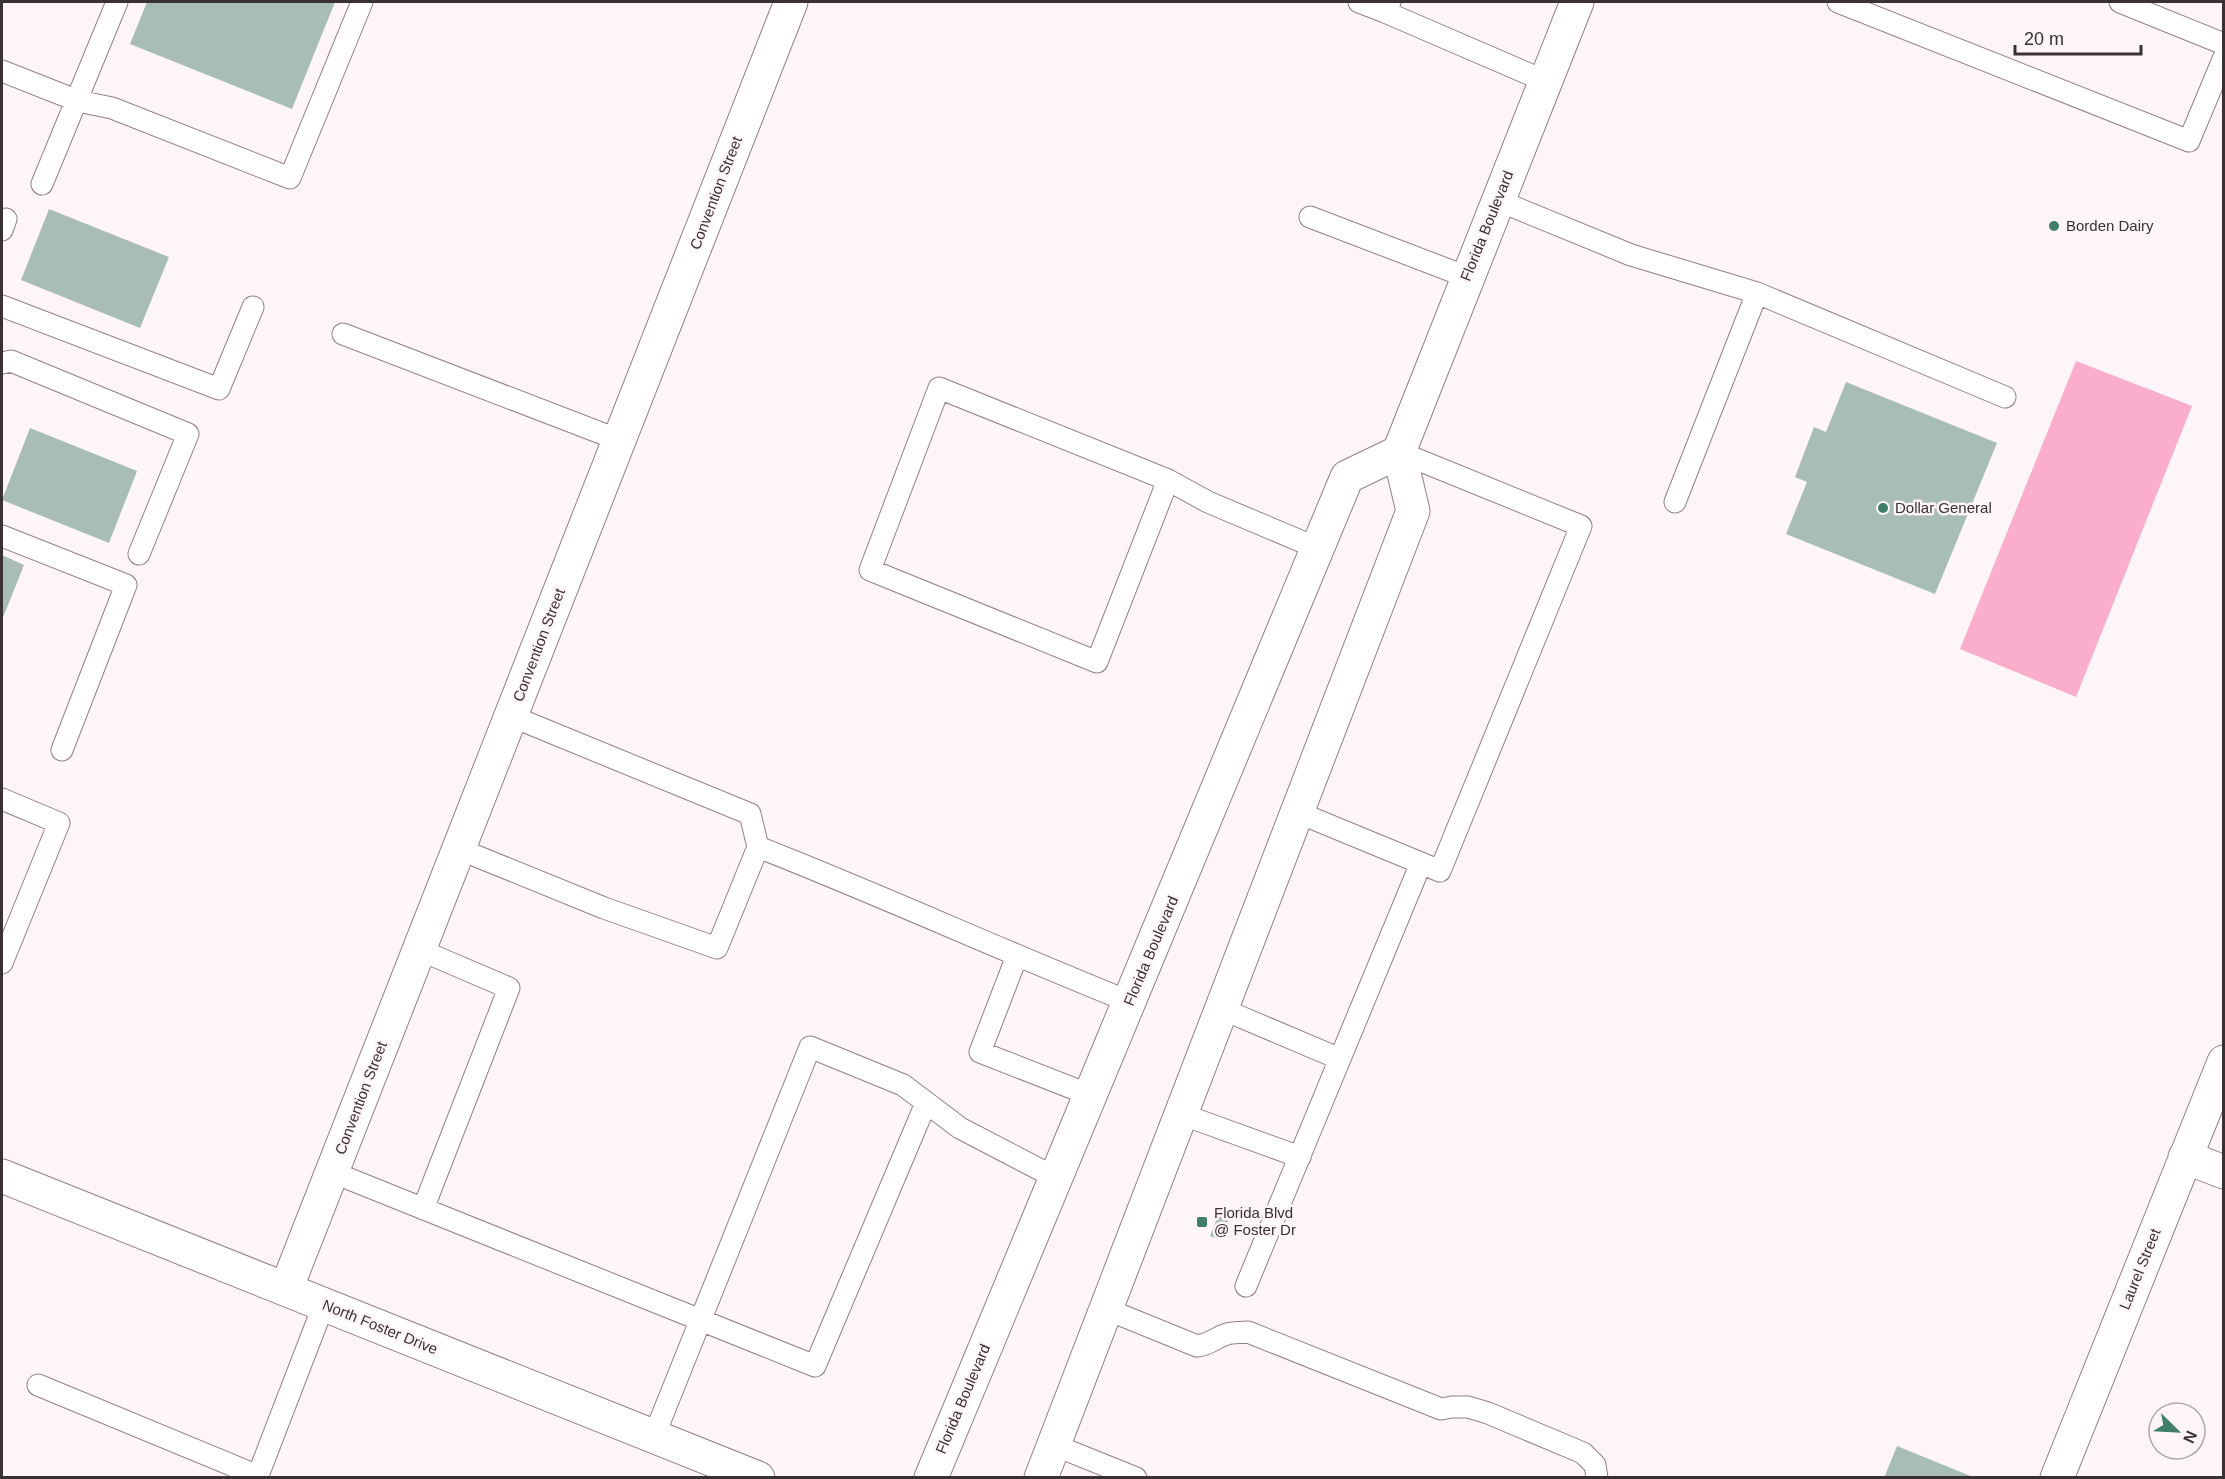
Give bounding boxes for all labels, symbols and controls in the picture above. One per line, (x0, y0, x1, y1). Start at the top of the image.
scale bar (2015, 18, 2141, 56)
text: 20 m (2024, 29, 2064, 49)
street label: Convention Street (686, 133, 745, 252)
street label: Florida Boulevard (1457, 168, 1516, 283)
place label: Borden Dairy (2066, 217, 2154, 234)
marker: Borden Dairy (2047, 219, 2061, 233)
place label: Dollar General (1895, 499, 1992, 516)
marker: Dollar General (1876, 501, 1890, 515)
street label: Convention Street (509, 585, 568, 704)
street label: Florida Boulevard (1120, 893, 1181, 1008)
street label: Convention Street (331, 1038, 390, 1157)
place label: Florida Blvd @ Foster Dr (1214, 1204, 1296, 1238)
marker: Florida Blvd @ Foster Dr (1195, 1215, 1209, 1229)
street label: Laurel Street (2116, 1225, 2164, 1312)
street label: North Foster Drive (320, 1296, 440, 1357)
street label: Florida Boulevard (932, 1341, 993, 1456)
north arrow (2147, 1401, 2207, 1461)
text: N (2180, 1428, 2200, 1446)

